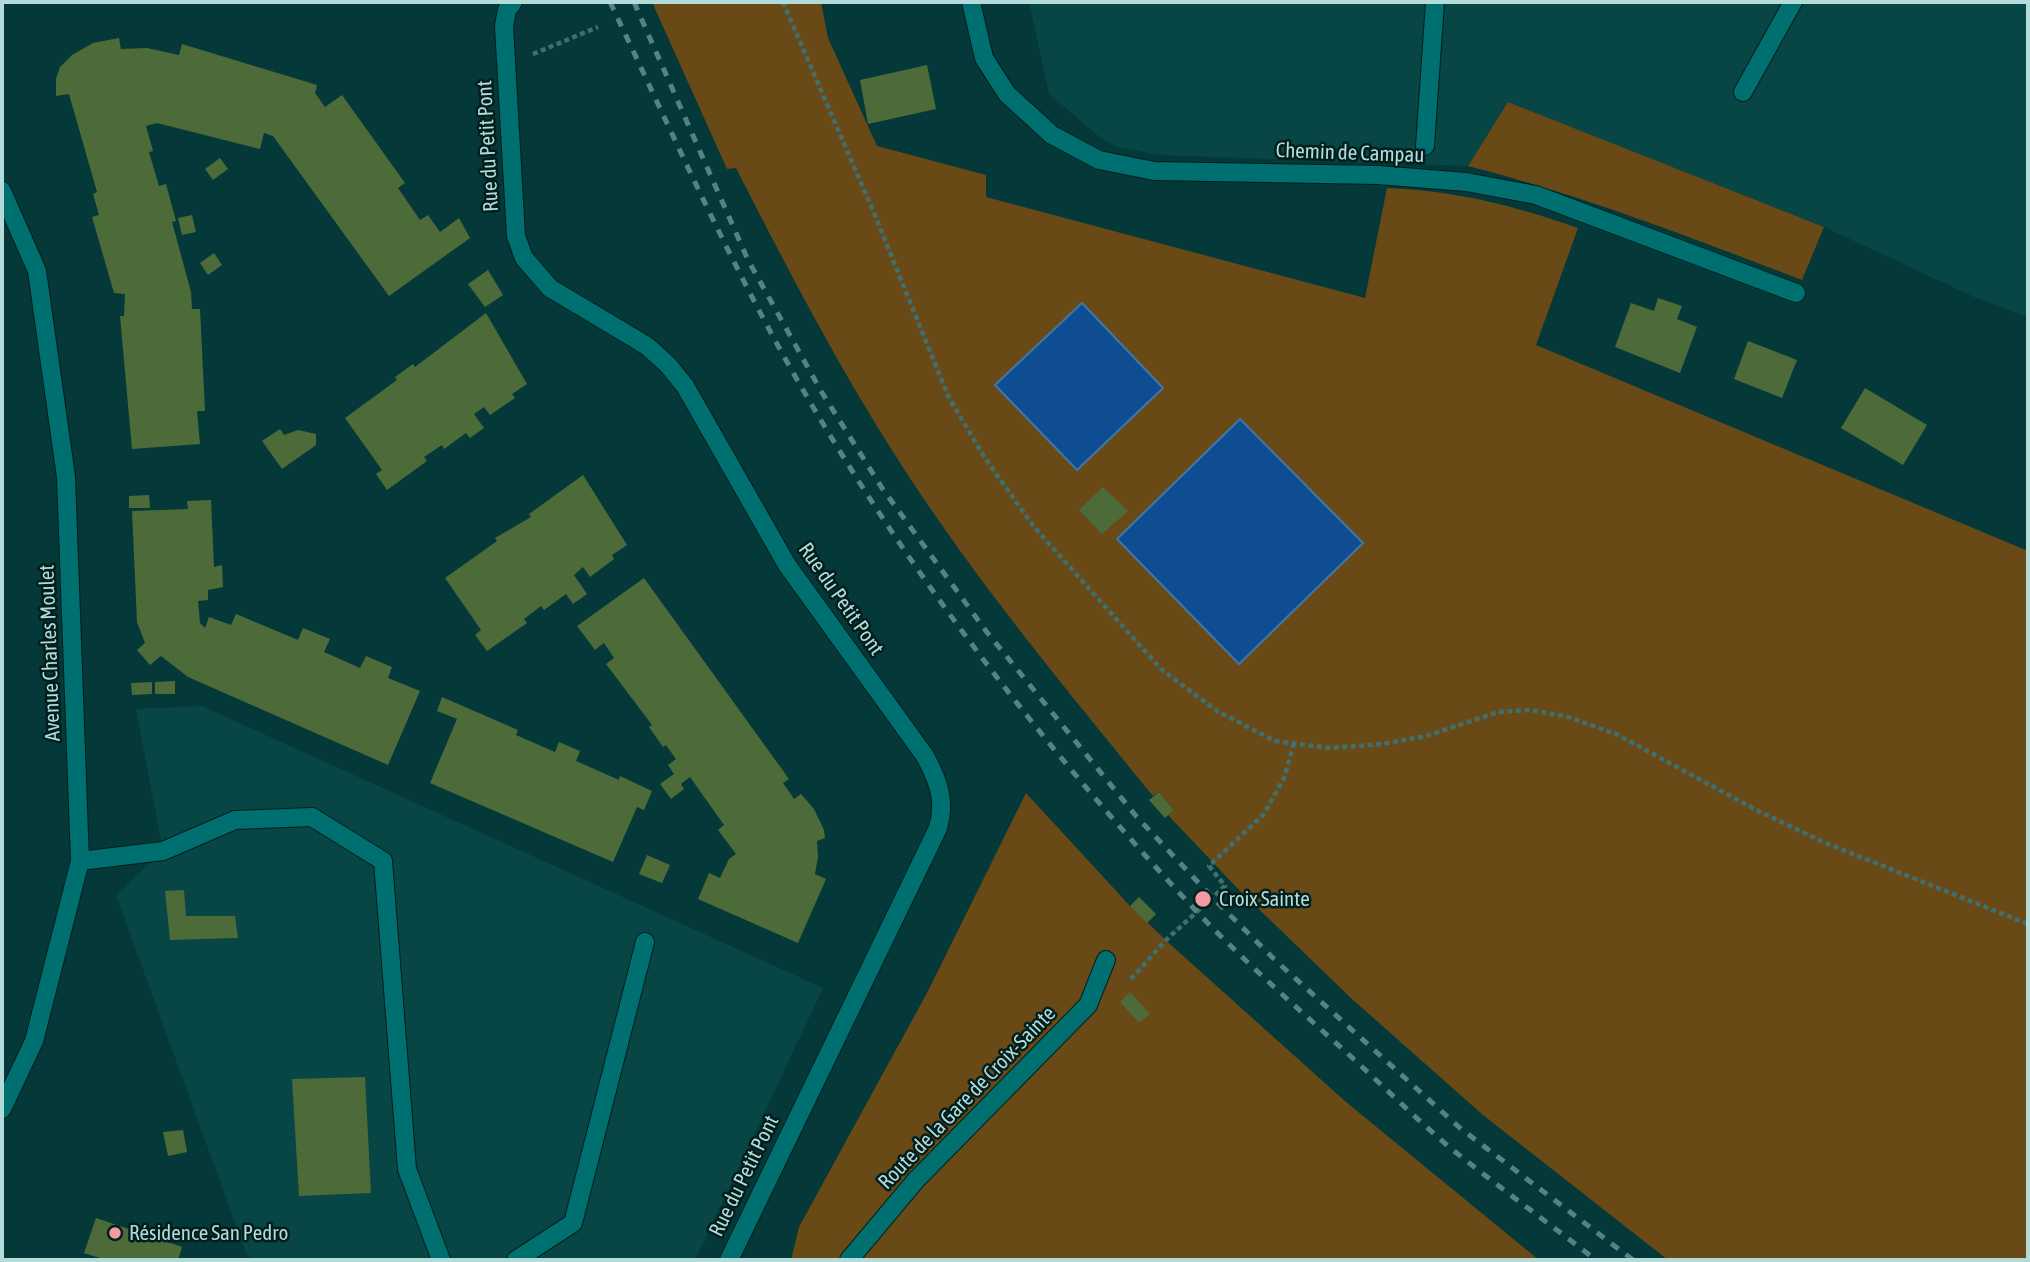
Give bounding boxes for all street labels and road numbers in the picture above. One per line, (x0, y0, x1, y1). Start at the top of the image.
street label: Rue du Petit Pont (472, 80, 504, 212)
street label: Chemin de Campau (1275, 138, 1425, 168)
street label: Rue du Petit Pont (793, 538, 889, 660)
street label: Avenue Charles Moulet (34, 564, 66, 742)
street label: Route de la Gare de Croix-Sainte (873, 1001, 1061, 1195)
street label: Rue du Petit Pont (704, 1111, 784, 1241)

